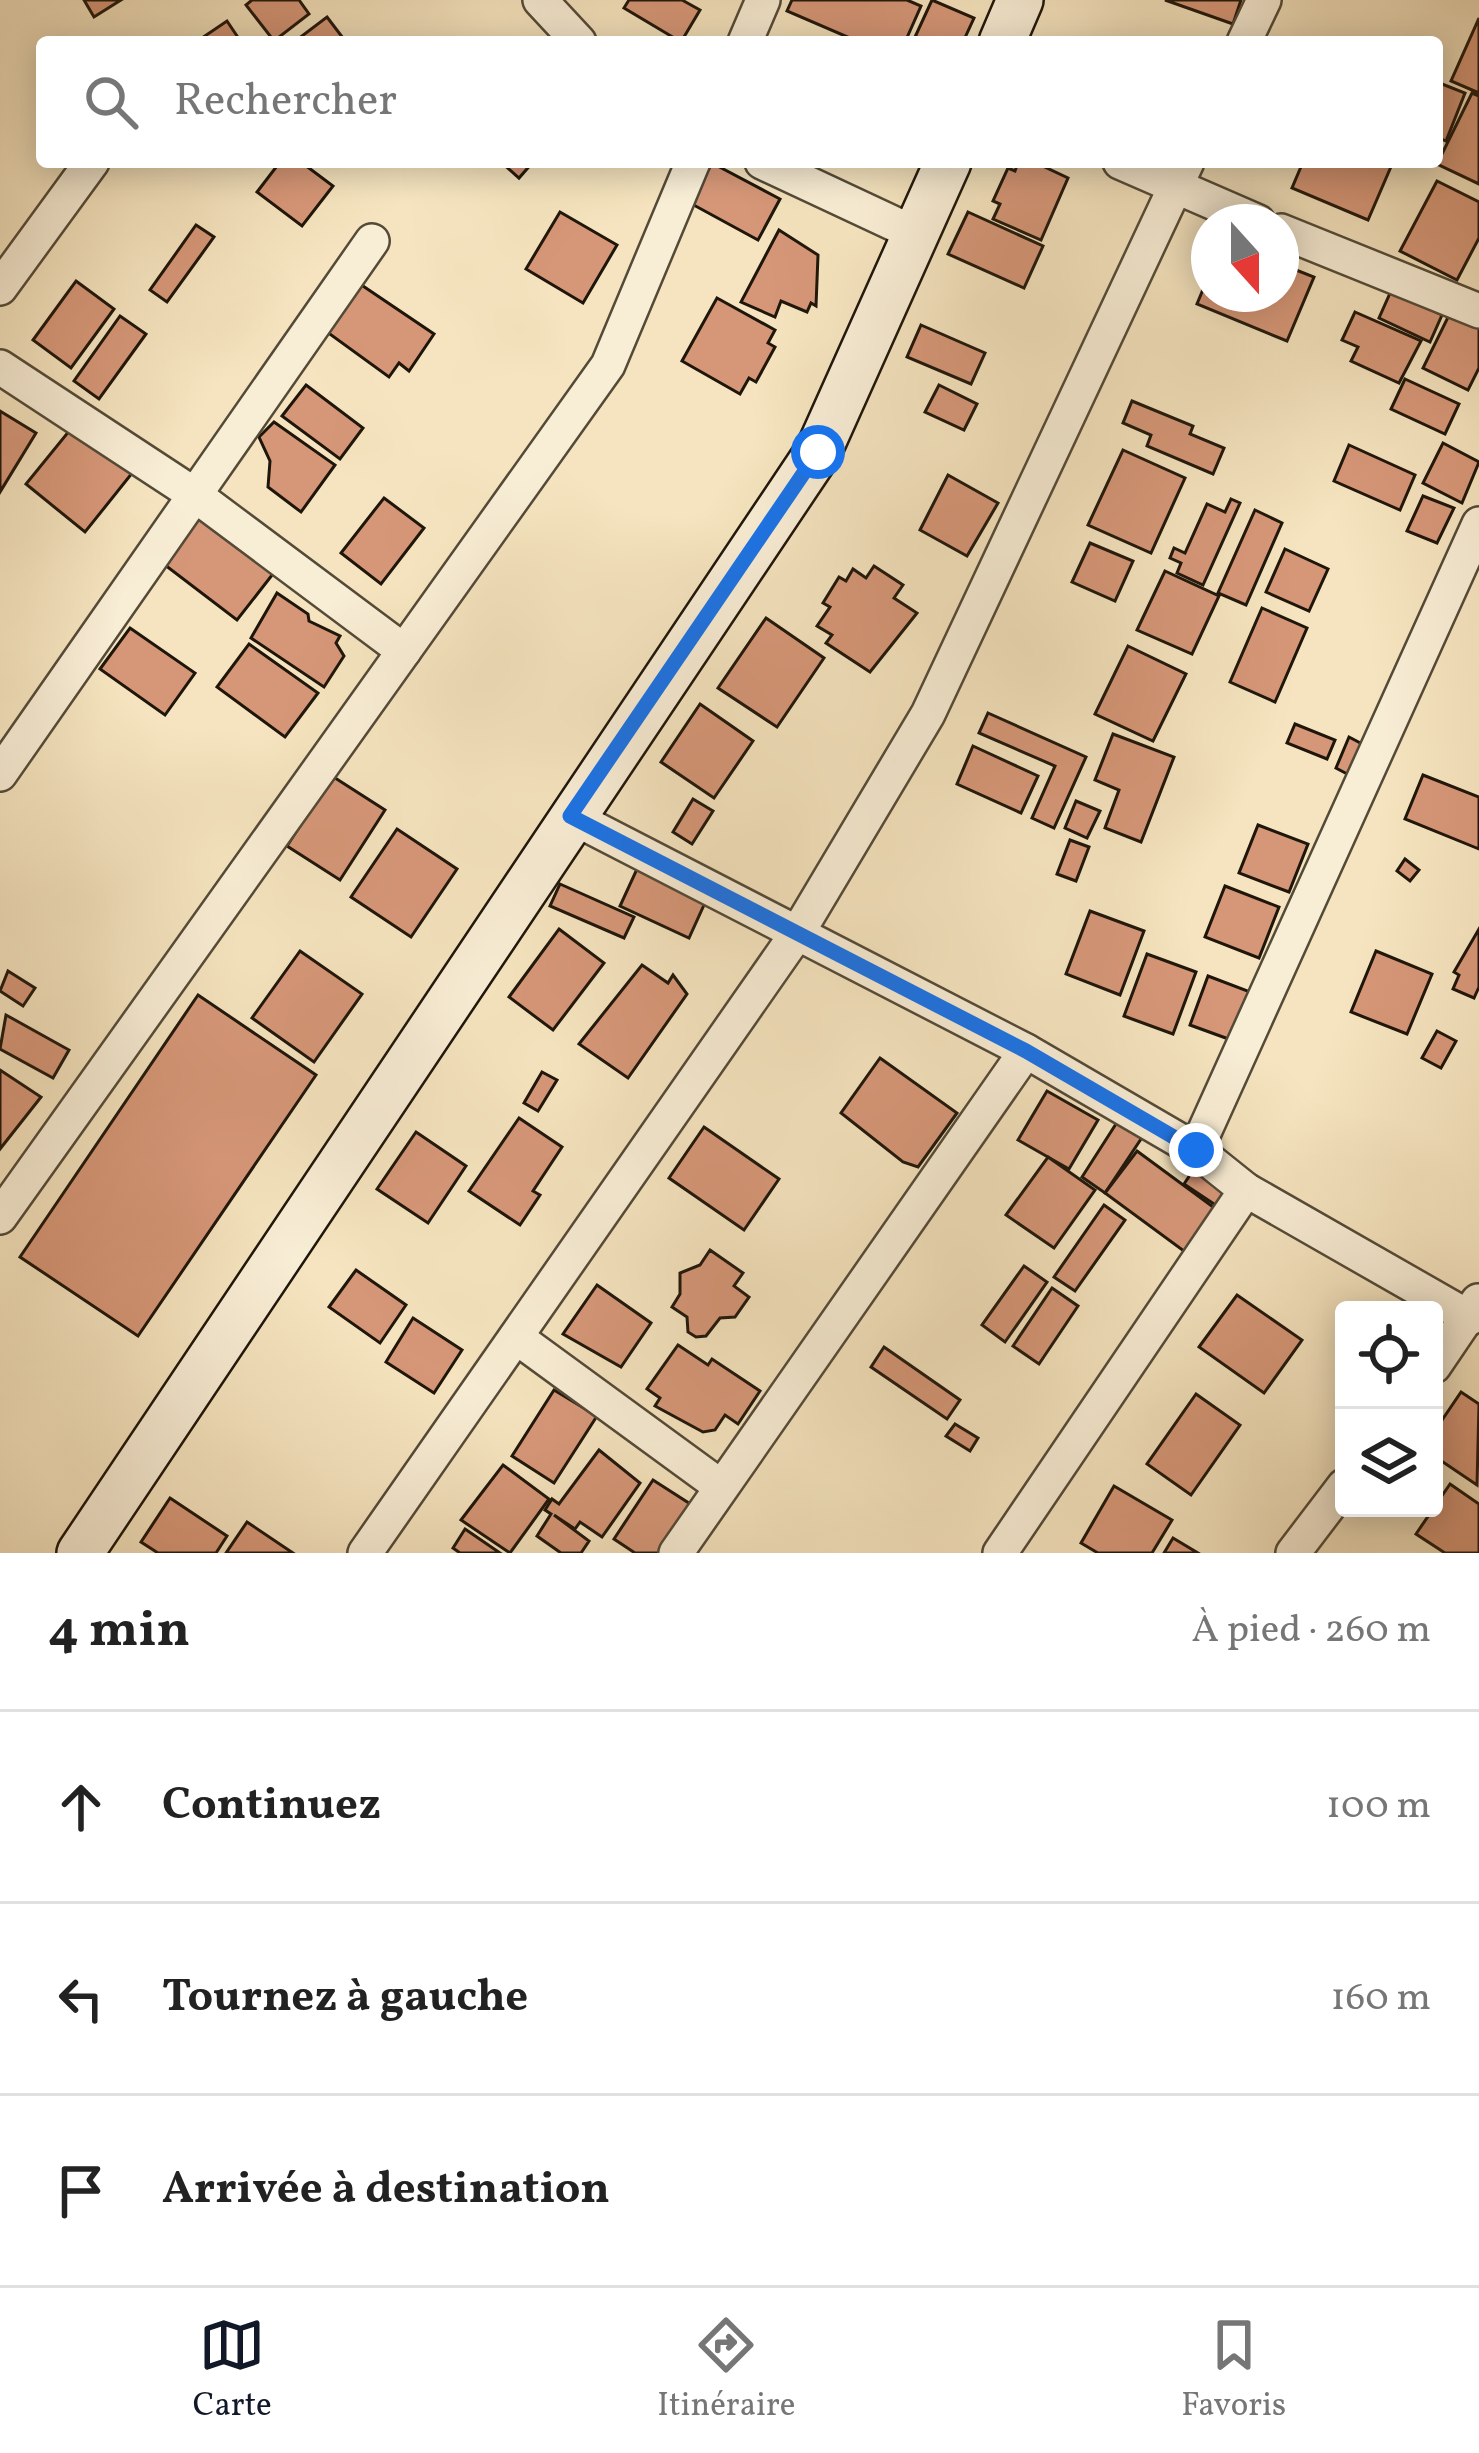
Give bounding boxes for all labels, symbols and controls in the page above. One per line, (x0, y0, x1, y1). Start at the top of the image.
search box (36, 36, 1443, 168)
icon: search (78, 69, 144, 135)
text: Rechercher (174, 71, 397, 134)
north arrow (1191, 204, 1299, 312)
route start (791, 425, 845, 479)
route end (1169, 1123, 1223, 1177)
map controls (1335, 1301, 1443, 1517)
button: locate (1335, 1301, 1443, 1409)
button: layers (1335, 1409, 1443, 1517)
text: 4 min (48, 1596, 190, 1667)
text: À pied · 260 m (1192, 1604, 1431, 1658)
icon: ahead (48, 1774, 114, 1840)
text: Continuez (162, 1775, 381, 1838)
text: 100 m (1326, 1780, 1431, 1834)
icon: left (48, 1966, 114, 2032)
text: Tournez à gauche (162, 1967, 528, 2030)
text: 160 m (1330, 1972, 1431, 2026)
icon: arrive (48, 2158, 114, 2224)
text: Arrivée à destination (162, 2159, 610, 2222)
tab: Carte (193, 2312, 272, 2430)
tab: Itinéraire (657, 2312, 796, 2430)
tab: Favoris (1181, 2312, 1286, 2430)

